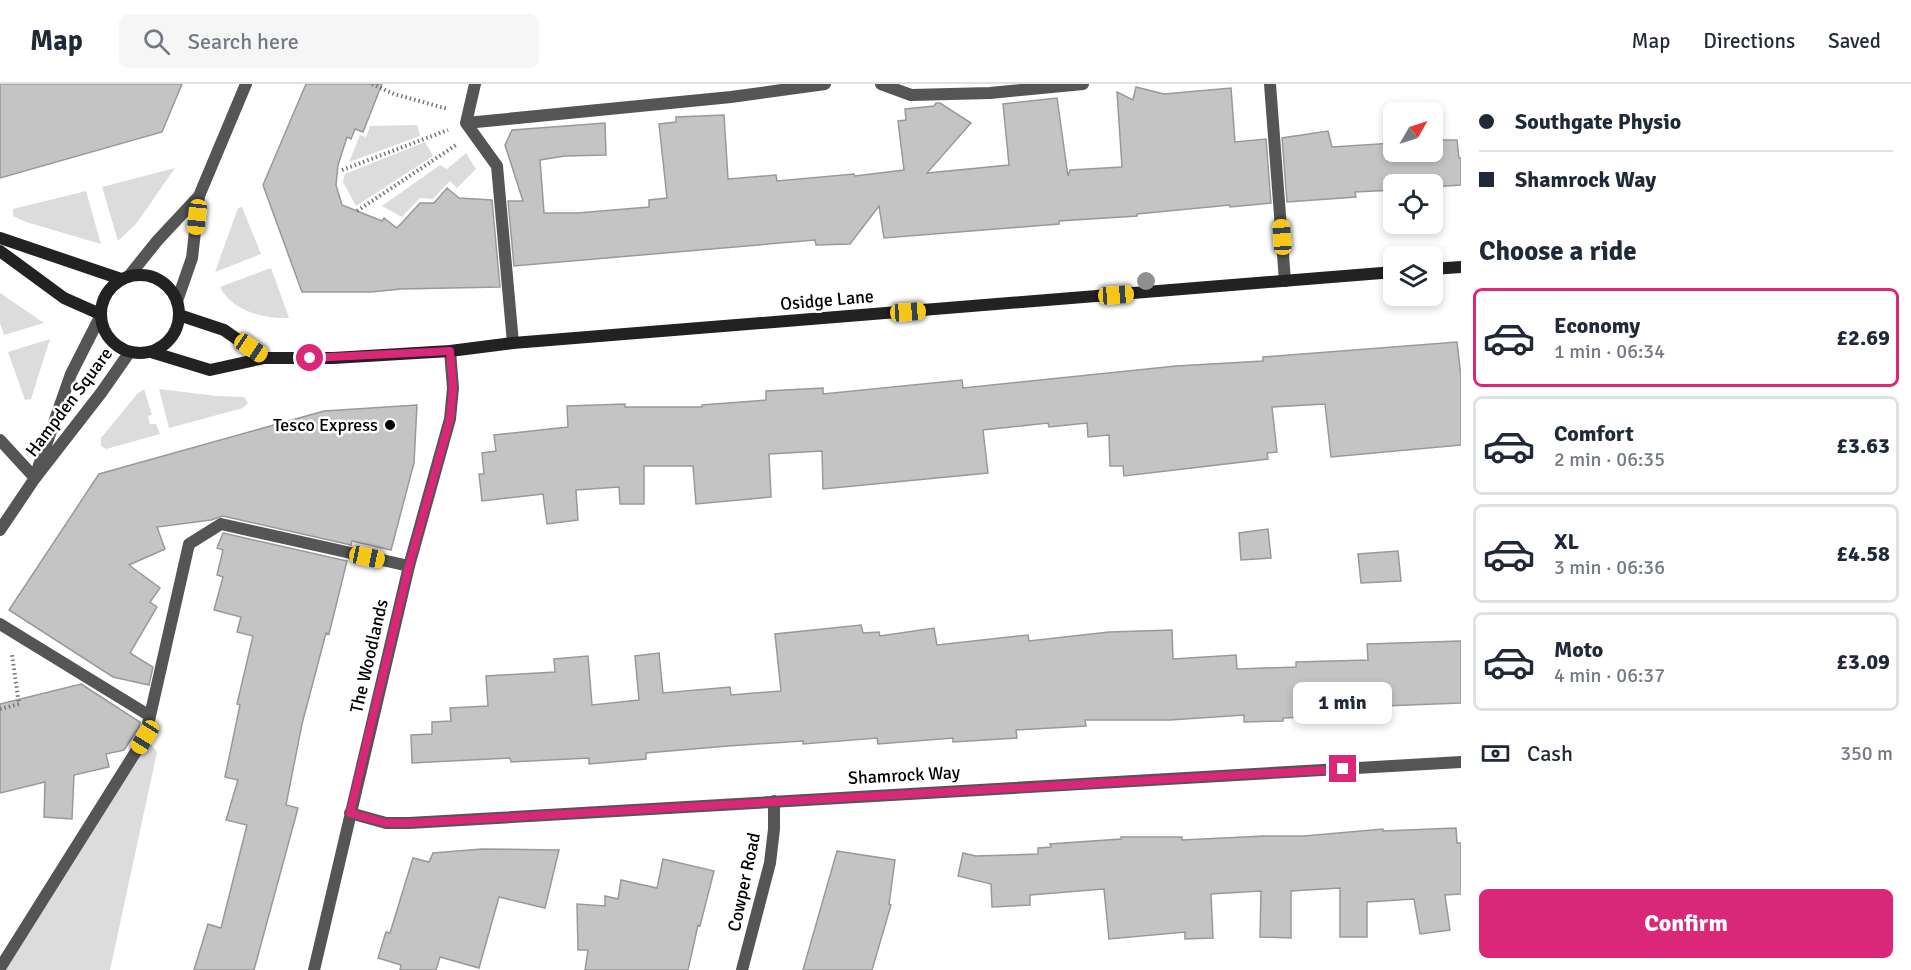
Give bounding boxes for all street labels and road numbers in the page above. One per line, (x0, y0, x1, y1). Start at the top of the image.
street label: Osidge Lane (779, 285, 875, 315)
street label: Hampden Square (21, 343, 117, 461)
street label: The Woodlands (345, 597, 393, 715)
street label: Shamrock Way (847, 761, 961, 789)
street label: Cowper Road (723, 831, 765, 933)

